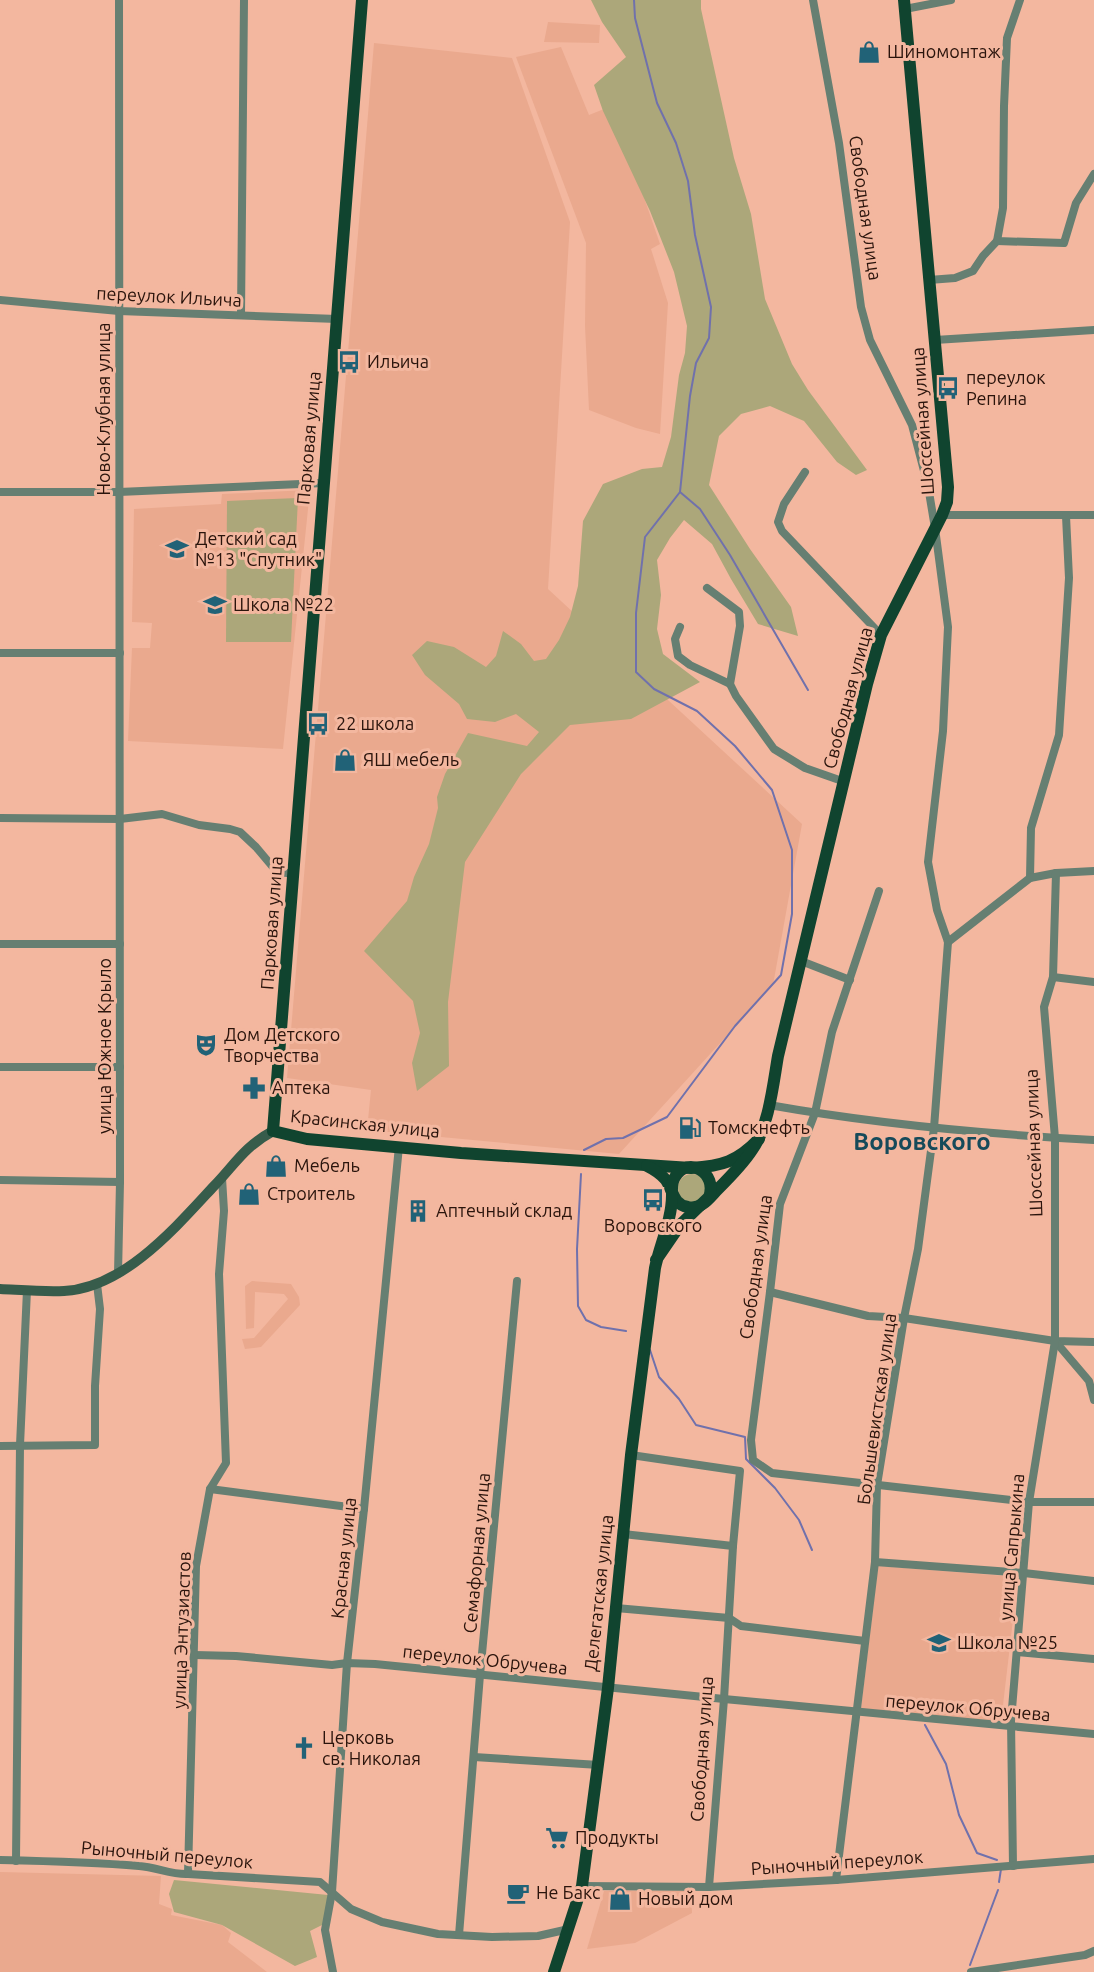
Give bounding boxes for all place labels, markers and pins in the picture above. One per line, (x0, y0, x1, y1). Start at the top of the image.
shop icon: Шиномонтаж (856, 39, 882, 65)
place label: Шиномонтаж (887, 41, 1002, 61)
bus stop icon: Ильича (336, 349, 362, 375)
place label: Ильича (367, 351, 429, 371)
place label: переулок Репина (966, 367, 1045, 408)
bus stop icon: переулок Репина (935, 375, 961, 401)
place label: Детский сад №13 "Спутник" (195, 528, 322, 569)
school or university icon: Детский сад №13 "Спутник" (164, 536, 190, 562)
school or university icon: Школа №22 (202, 592, 228, 618)
place label: Школа №22 (233, 594, 334, 614)
bus stop icon: 22 школа (305, 711, 331, 737)
place label: 22 школа (336, 713, 414, 733)
shop icon: ЯШ мебель (332, 747, 358, 773)
place label: ЯШ мебель (363, 749, 459, 769)
place label: Дом Детского Творчества (224, 1024, 340, 1065)
theatre icon: Дом Детского Творчества (193, 1032, 219, 1058)
pharmacy icon: Аптека (241, 1075, 267, 1101)
place label: Аптека (272, 1077, 330, 1097)
fuel station icon: Томскнефть (677, 1115, 703, 1141)
place label: Томскнефть (708, 1117, 810, 1137)
shop icon: Мебель (263, 1153, 289, 1179)
place label: Мебель (294, 1155, 360, 1175)
shop icon: Строитель (236, 1181, 262, 1207)
place label: Строитель (267, 1183, 355, 1203)
bus stop icon: Воровского (640, 1187, 666, 1213)
building icon: Аптечный склад (405, 1198, 431, 1224)
place label: Аптечный склад (436, 1200, 573, 1220)
place label: Воровского (604, 1215, 702, 1235)
school or university icon: Школа №25 (926, 1630, 952, 1656)
place label: Школа №25 (957, 1632, 1058, 1652)
place label: Церковь св. Николая (322, 1727, 421, 1768)
church icon: Церковь св. Николая (291, 1735, 317, 1761)
supermarket icon: Продукты (544, 1825, 570, 1851)
place label: Продукты (575, 1827, 659, 1847)
cafe icon: Не Бакс (505, 1880, 531, 1906)
place label: Не Бакс (536, 1882, 600, 1902)
shop icon: Новый дом (607, 1886, 633, 1912)
place label: Новый дом (638, 1888, 733, 1908)

